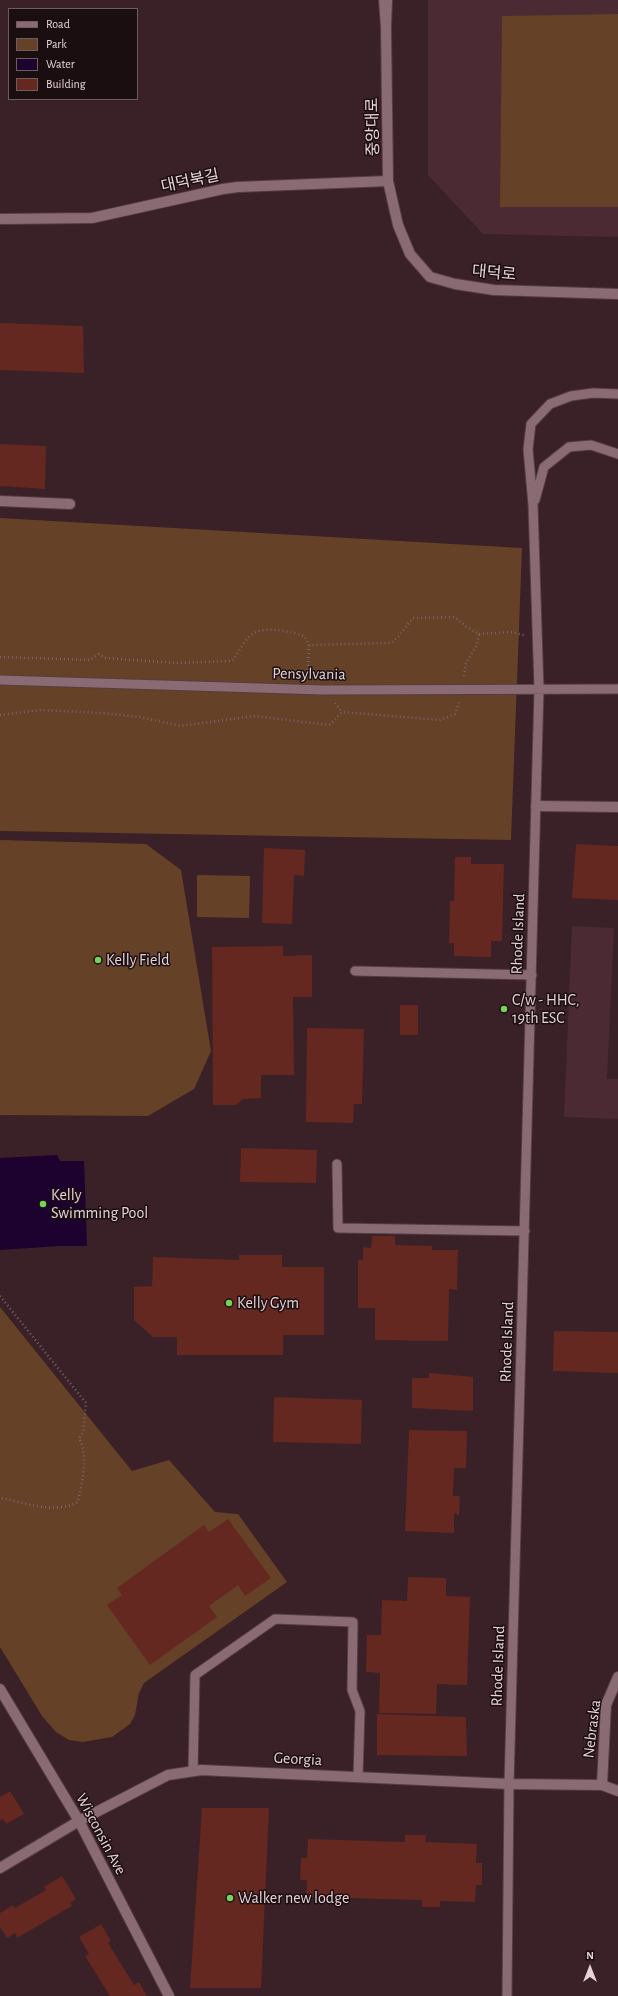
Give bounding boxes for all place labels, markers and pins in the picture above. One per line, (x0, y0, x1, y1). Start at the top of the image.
place label: Kelly Field (106, 950, 170, 970)
marker: Kelly Field (93, 955, 103, 965)
place label: C/w - HHC, 19th ESC (512, 990, 579, 1028)
marker: C/w - HHC, 19th ESC (499, 1004, 509, 1014)
place label: Kelly Swimming Pool (51, 1185, 148, 1223)
marker: Kelly Swimming Pool (38, 1199, 48, 1209)
place label: Kelly Gym (237, 1293, 299, 1313)
marker: Kelly Gym (224, 1298, 234, 1308)
place label: Walker new lodge (238, 1888, 349, 1908)
marker: Walker new lodge (225, 1893, 235, 1903)

